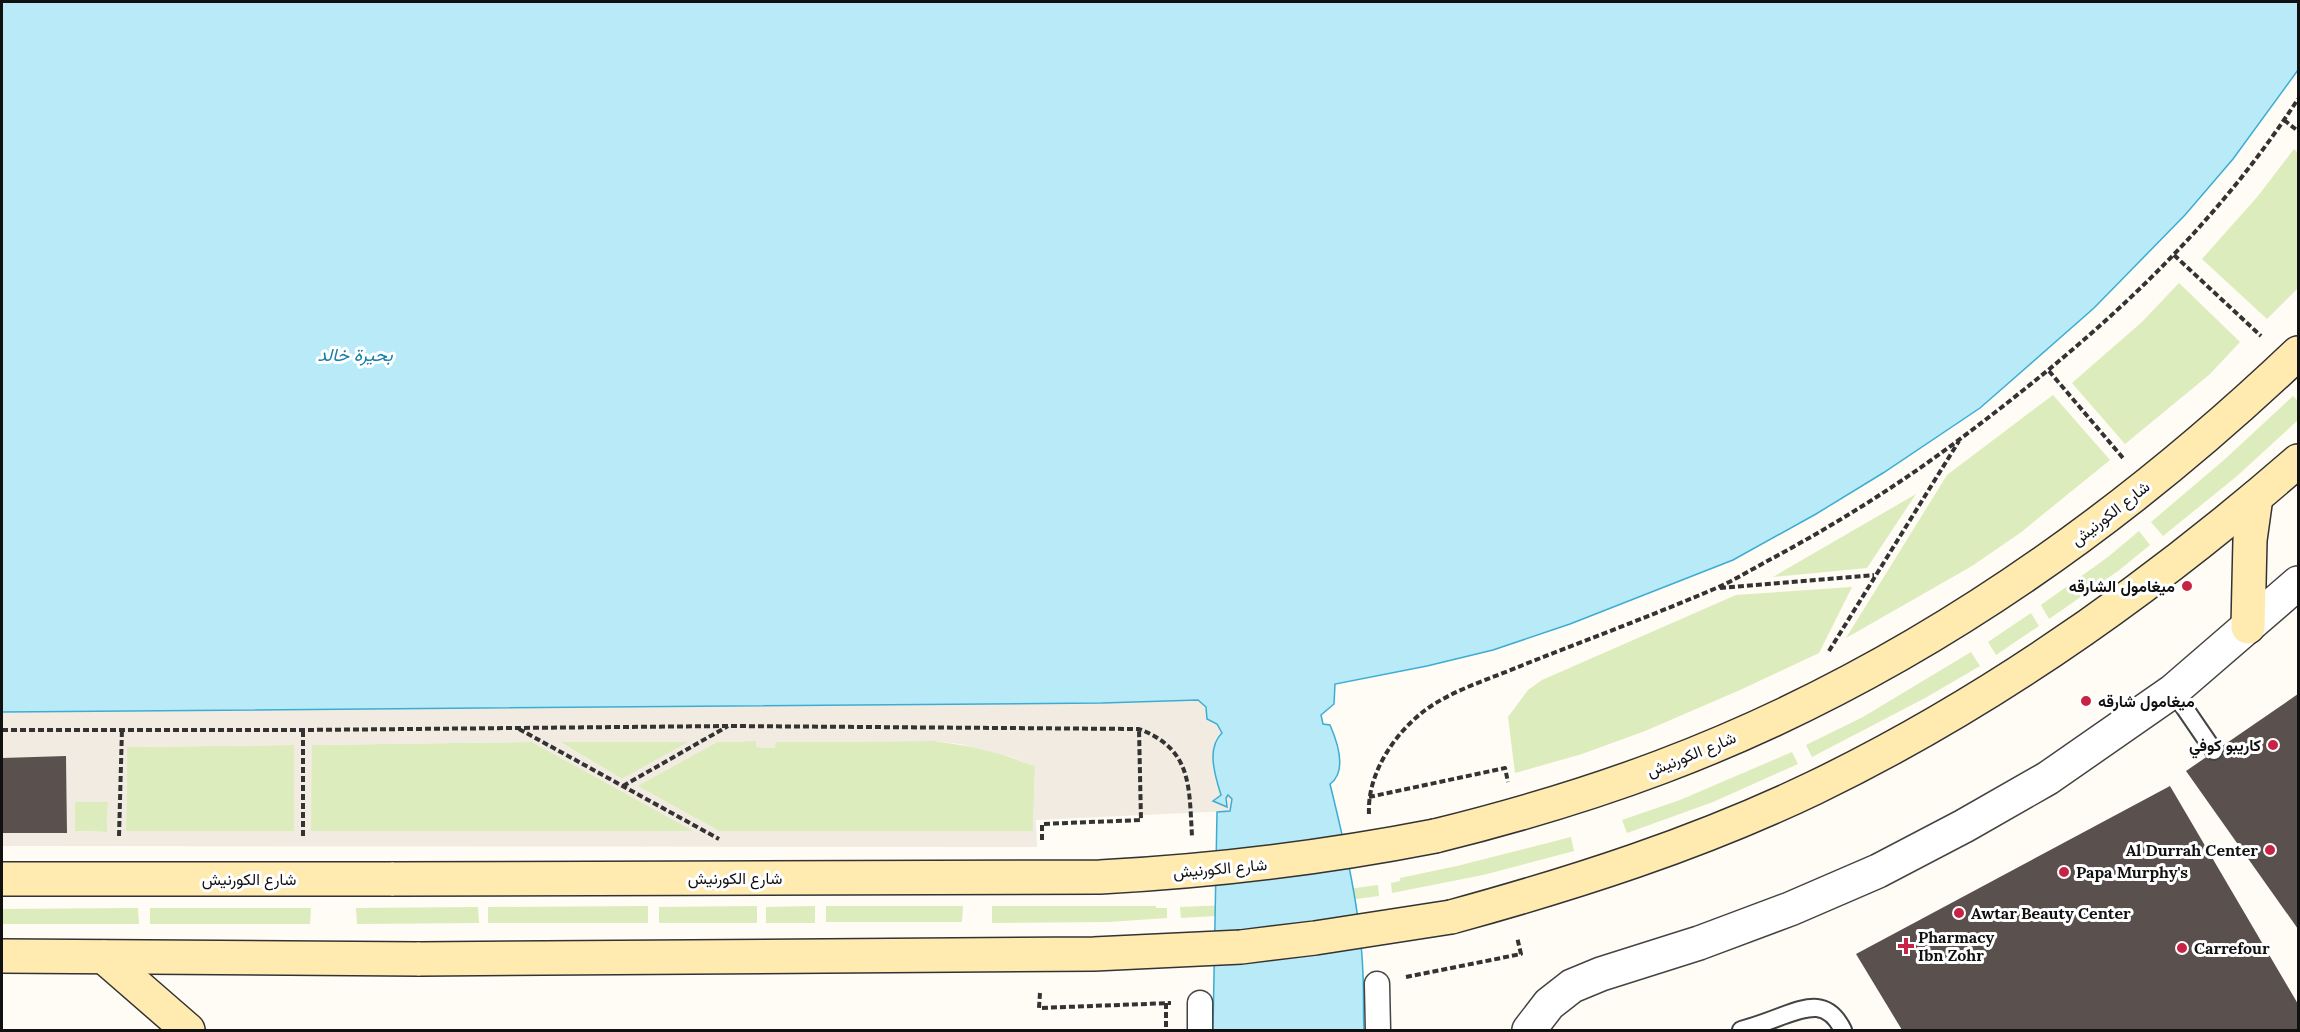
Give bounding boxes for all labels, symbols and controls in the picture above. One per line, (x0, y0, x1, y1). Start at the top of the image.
water label: بحيرة خالد (318, 343, 393, 366)
street label: شارع الكورنيش (2067, 476, 2155, 552)
place label: ميغامول الشارقه (2069, 576, 2175, 597)
marker: ميغامول الشارقه (2180, 579, 2194, 593)
place label: ميغامول شارقه (2098, 691, 2195, 712)
marker: ميغامول شارقه (2079, 694, 2093, 708)
street label: شارع الكورنيش (1643, 727, 1739, 783)
place label: كاريبو كوفي (2189, 735, 2261, 759)
marker: كاريبو كوفي (2266, 738, 2280, 752)
place label: Al Durrah Center (2126, 840, 2258, 860)
marker: Al Durrah Center (2263, 843, 2277, 857)
street label: شارع الكورنيش (1172, 854, 1268, 884)
place label: Papa Murphy's (2076, 862, 2188, 882)
marker: Papa Murphy's (2057, 865, 2071, 879)
street label: شارع الكورنيش (688, 868, 782, 890)
street label: شارع الكورنيش (202, 869, 296, 891)
place label: Awtar Beauty Center (1971, 903, 2131, 923)
marker: Awtar Beauty Center (1952, 906, 1966, 920)
place label: Pharmacy Ibn Zohr (1918, 927, 1995, 965)
place label: Carrefour (2194, 938, 2270, 958)
marker: Pharmacy Ibn Zohr (1899, 939, 1913, 953)
marker: Carrefour (2175, 941, 2189, 955)

